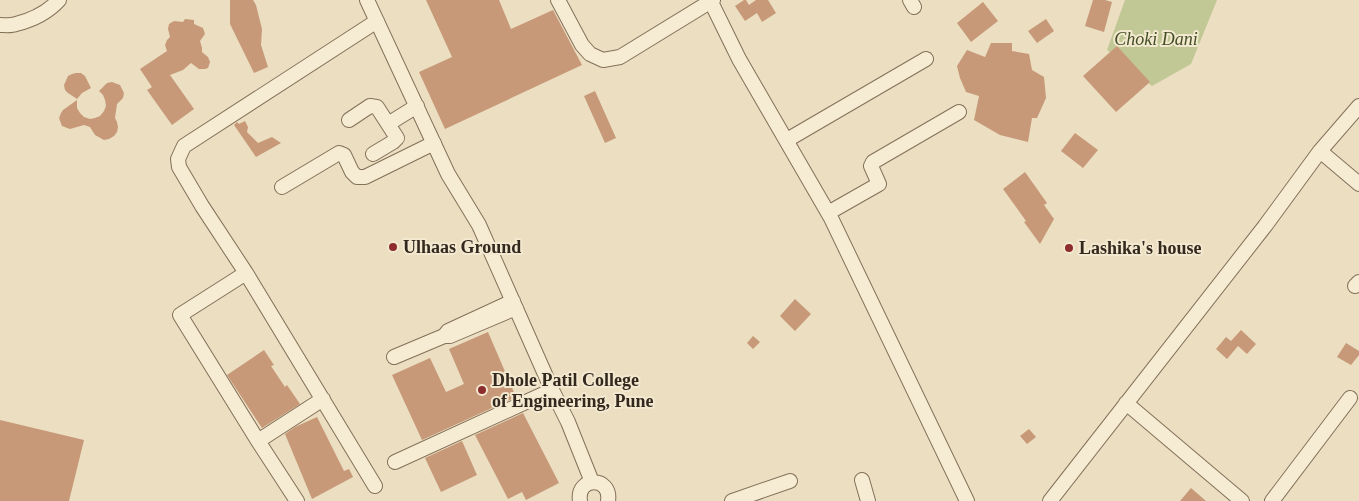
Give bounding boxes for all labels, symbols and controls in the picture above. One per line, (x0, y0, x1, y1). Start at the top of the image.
park label: Choki Dani (1114, 29, 1198, 49)
place label: Ulhaas Ground (403, 237, 521, 257)
place label: Lashika's house (1079, 238, 1202, 258)
marker: Ulhaas Ground (387, 241, 399, 253)
marker: Lashika's house (1063, 242, 1075, 254)
place label: Dhole Patil College of Engineering, Pune (492, 370, 654, 411)
marker: Dhole Patil College of Engineering, Pune (476, 384, 488, 396)

